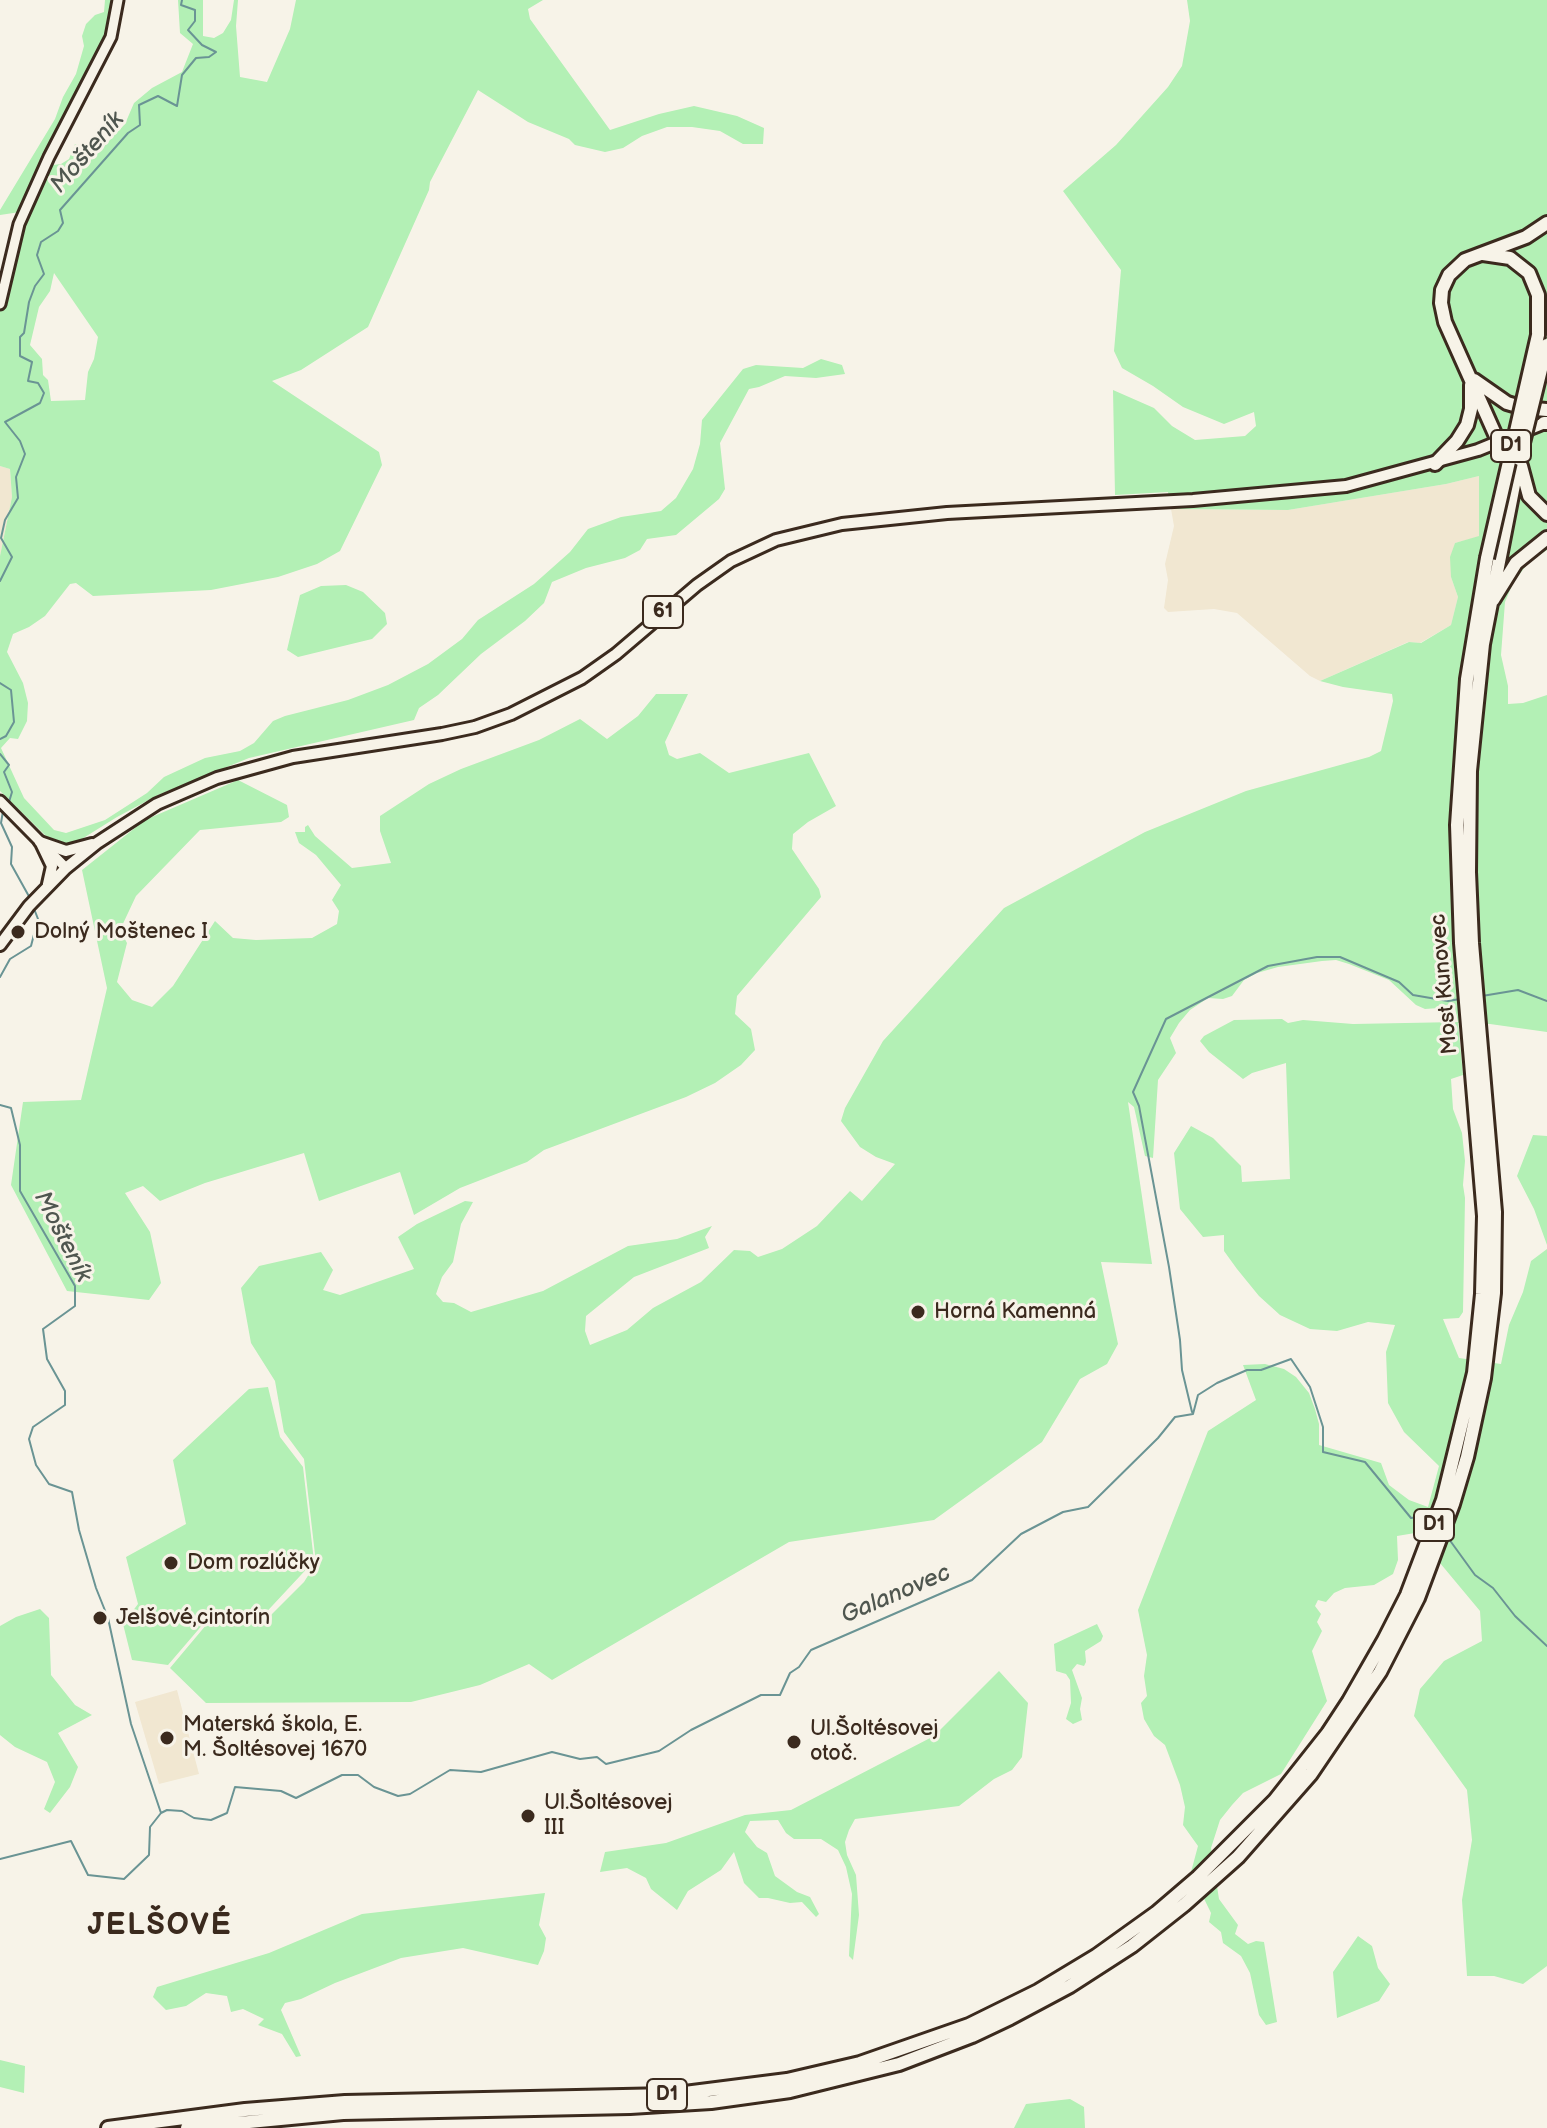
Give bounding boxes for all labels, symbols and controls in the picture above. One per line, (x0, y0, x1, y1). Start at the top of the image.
water label: Mošteník (45, 106, 131, 200)
road number: D1 (1491, 430, 1531, 462)
road number: 61 (643, 596, 683, 628)
street label: Most Kunovec (1426, 913, 1464, 1055)
place label: Dolný Moštenec I (34, 919, 208, 945)
marker: Dolný Moštenec I (9, 923, 27, 941)
water label: Mošteník (27, 1187, 97, 1287)
place label: Horná Kamenná (934, 1299, 1096, 1325)
marker: Horná Kamenná (909, 1303, 927, 1321)
road number: D1 (1414, 1509, 1454, 1541)
place label: Dom rozlúčky (187, 1550, 320, 1576)
marker: Dom rozlúčky (162, 1554, 180, 1572)
water label: Galanovec (837, 1559, 955, 1631)
place label: Jelšové,cintorín (116, 1605, 270, 1631)
marker: Jelšové,cintorín (91, 1609, 109, 1627)
place label: Materská škola, E. M. Šoltésovej 1670 (183, 1712, 367, 1764)
place label: Ul.Šoltésovej otoč. (810, 1716, 939, 1768)
marker: Materská škola, E. M. Šoltésovej 1670 (158, 1729, 176, 1747)
marker: Ul.Šoltésovej otoč. (785, 1733, 803, 1751)
place label: Ul.Šoltésovej III (544, 1790, 673, 1842)
marker: Ul.Šoltésovej III (519, 1807, 537, 1825)
district label: JELŠOVÉ (87, 1908, 233, 1944)
road number: D1 (647, 2079, 687, 2111)

